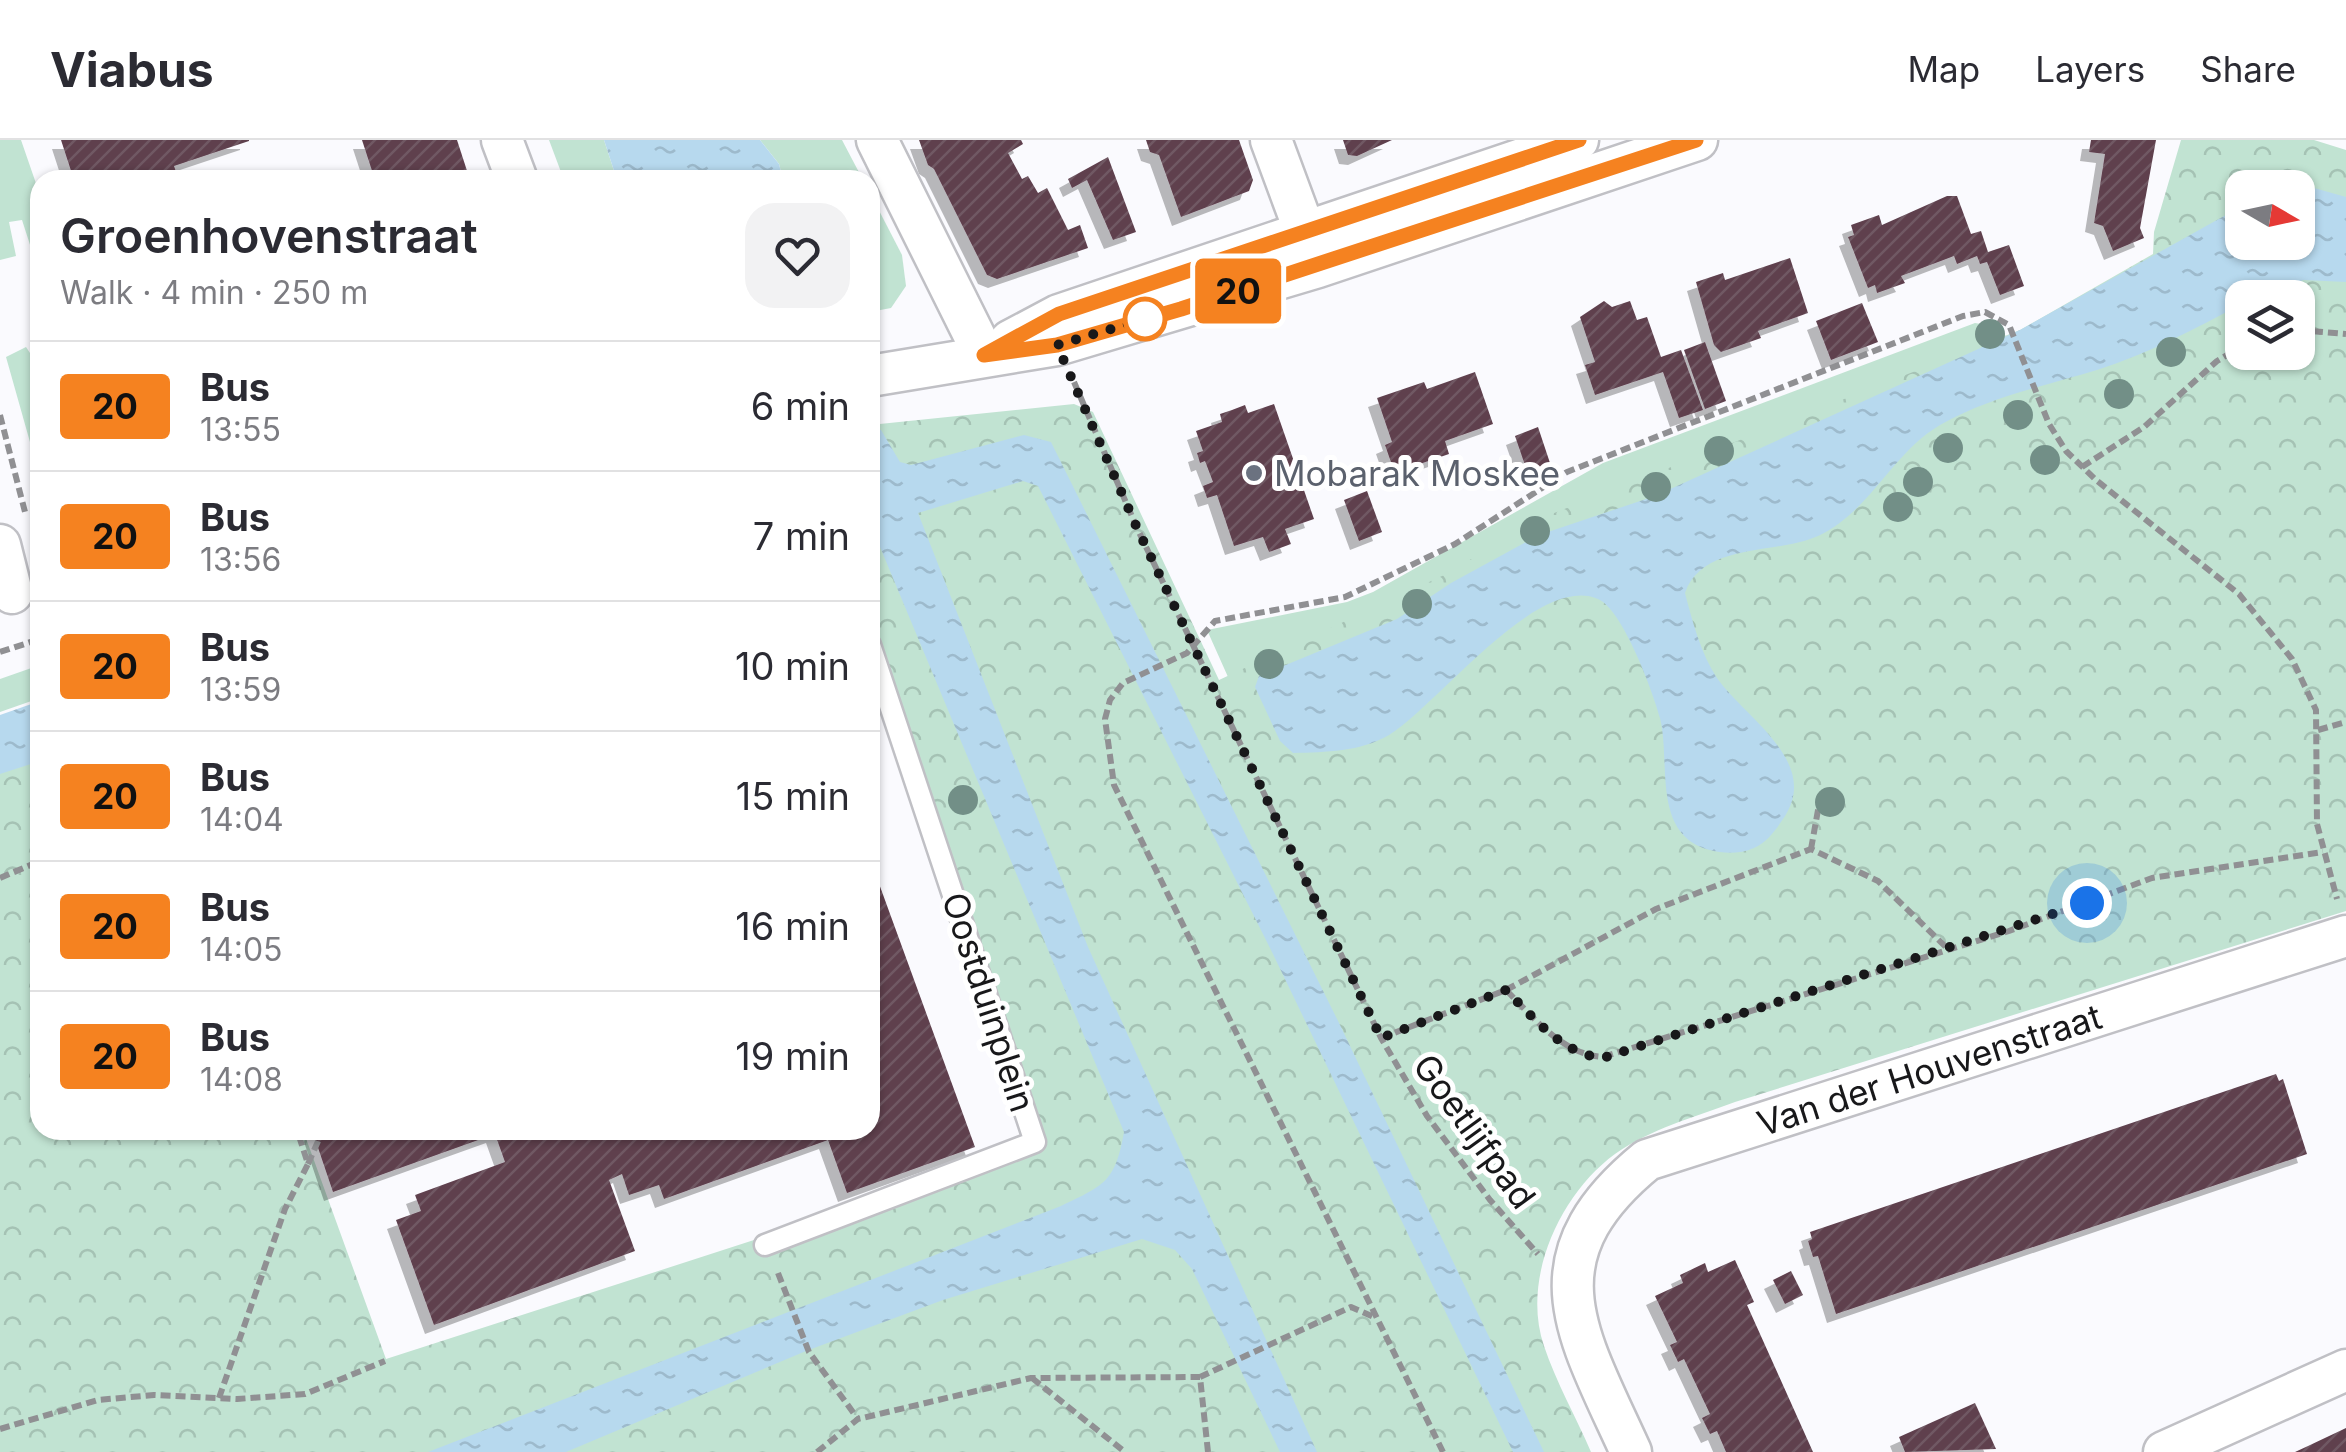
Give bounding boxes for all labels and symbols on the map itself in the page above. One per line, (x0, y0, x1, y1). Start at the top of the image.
north arrow (2225, 170, 2315, 260)
line badge: 20 (1193, 258, 1283, 324)
unlabelled marker (1124, 298, 1166, 340)
place label: Mobarak Moskee (1274, 452, 1560, 494)
marker: Mobarak Moskee (1243, 462, 1265, 484)
your location (2062, 878, 2112, 928)
street label: Oostduinplein (934, 887, 1044, 1117)
street label: Van der Houvenstraat (1752, 995, 2107, 1144)
street label: Goetlijfpad (1405, 1046, 1545, 1216)

